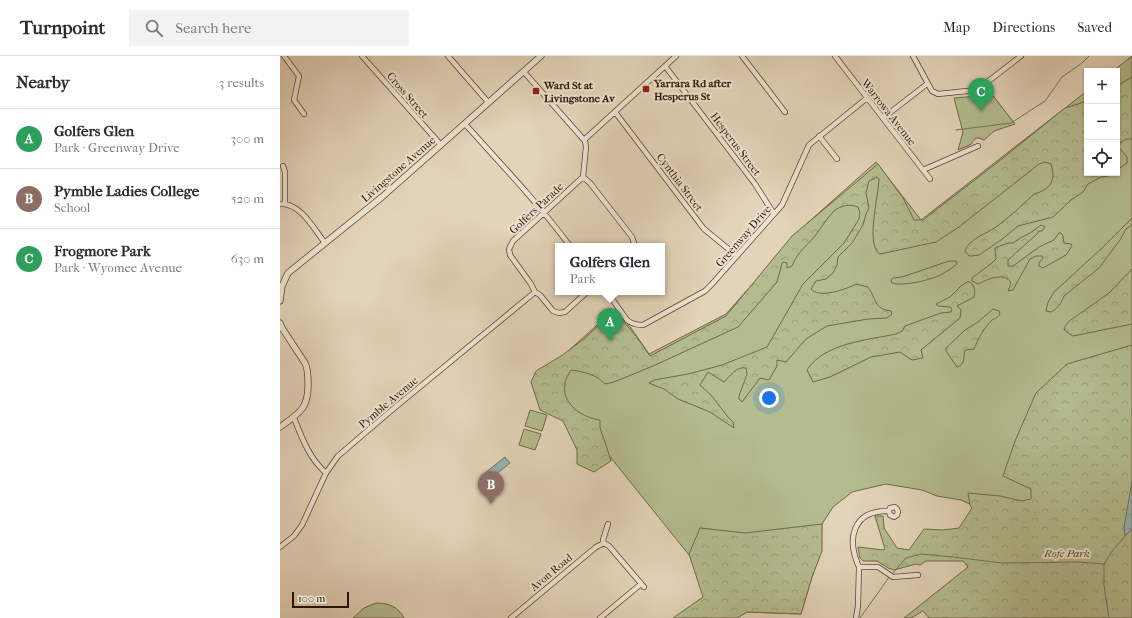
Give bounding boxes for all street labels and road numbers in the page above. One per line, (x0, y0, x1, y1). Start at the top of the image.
street label: Cross Street (384, 70, 431, 121)
street label: Warrowa Avenue (858, 76, 919, 149)
street label: Hesperus Street (708, 110, 764, 179)
street label: Livingstone Avenue (359, 133, 438, 205)
street label: Cynthia Street (654, 151, 706, 214)
street label: Golfers Parade (507, 180, 566, 237)
street label: Greenway Drive (713, 202, 774, 270)
street label: Pymble Avenue (356, 373, 421, 431)
street label: Avon Road (527, 550, 576, 594)

